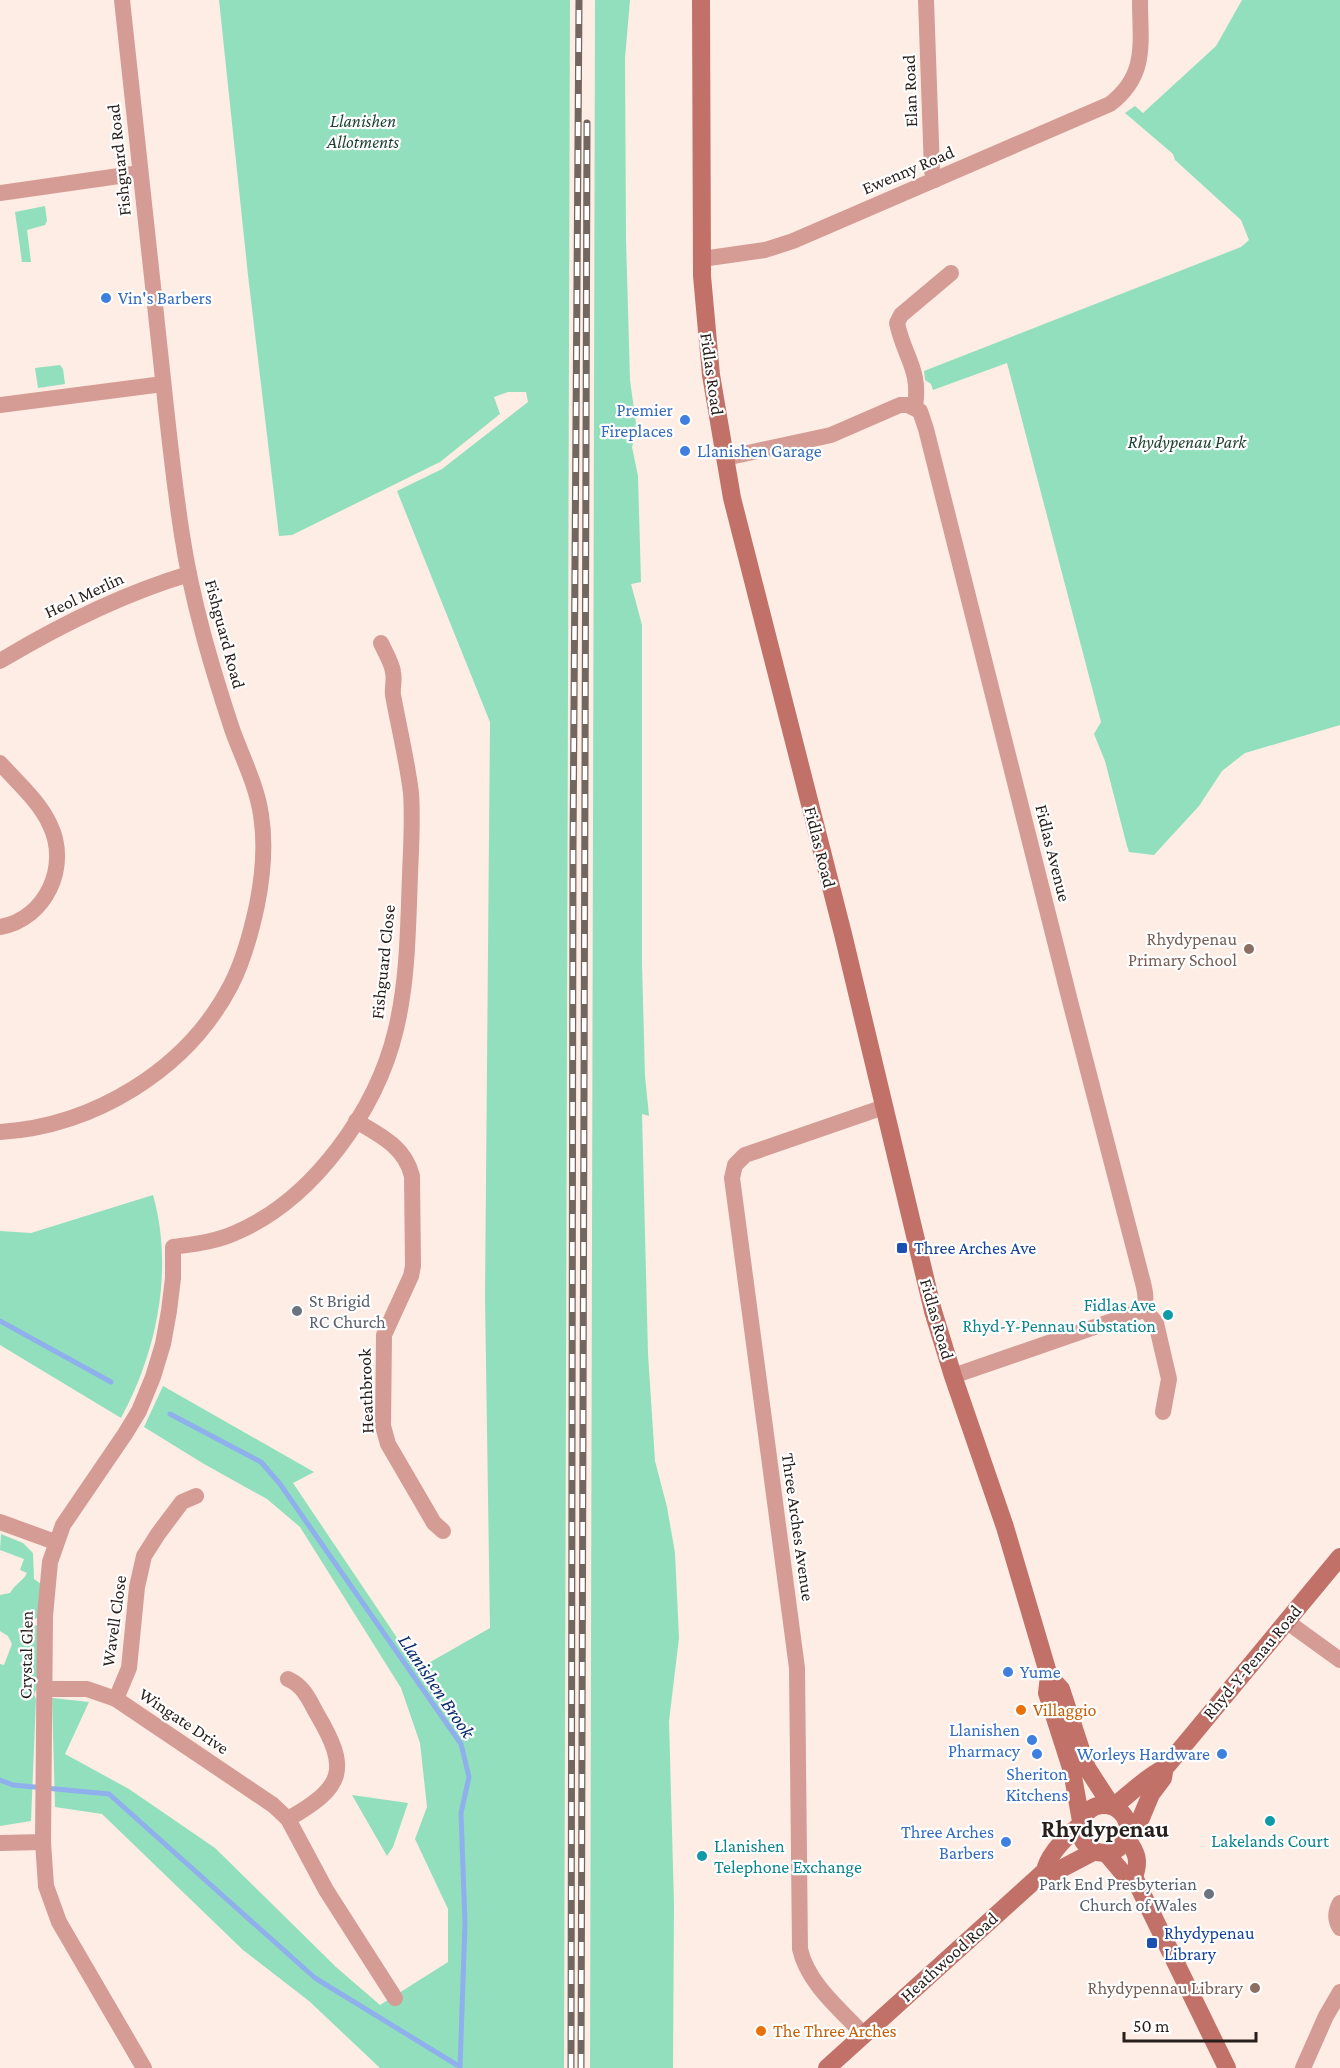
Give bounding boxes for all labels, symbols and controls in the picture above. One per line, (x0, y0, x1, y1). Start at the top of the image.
street label: Elan Road (899, 54, 921, 128)
street label: Fishguard Road (103, 103, 135, 217)
park label: Llanishen Allotments (326, 111, 399, 152)
street label: Ewenny Road (859, 141, 957, 198)
place label: Vin's Barbers (118, 288, 212, 308)
marker: Vin's Barbers (99, 291, 113, 305)
street label: Fidlas Road (696, 332, 728, 417)
place label: Premier Fireplaces (601, 400, 674, 441)
marker: Premier Fireplaces (678, 413, 692, 427)
park label: Rhydypenau Park (1128, 432, 1247, 452)
place label: Llanishen Garage (697, 441, 822, 461)
marker: Llanishen Garage (678, 444, 692, 458)
street label: Heol Merlin (41, 568, 127, 622)
street label: Fishguard Road (201, 577, 249, 691)
street label: Fidlas Avenue (1031, 802, 1075, 904)
street label: Fidlas Road (800, 804, 840, 890)
street label: Fishguard Close (367, 904, 399, 1020)
place label: Rhydypenau Primary School (1128, 929, 1237, 970)
marker: Rhydypenau Primary School (1242, 942, 1256, 956)
place label: Three Arches Ave (914, 1238, 1036, 1258)
marker: Three Arches Ave (895, 1241, 909, 1255)
street label: Fidlas Road (916, 1276, 958, 1362)
place label: St Brigid RC Church (309, 1291, 386, 1332)
place label: Fidlas Ave Rhyd-Y-Pennau Substation (962, 1295, 1156, 1336)
marker: St Brigid RC Church (290, 1304, 304, 1318)
marker: Fidlas Ave Rhyd-Y-Pennau Substation (1161, 1308, 1175, 1322)
street label: Heathbrook (355, 1348, 377, 1434)
street label: Three Arches Avenue (778, 1452, 818, 1602)
street label: Wavell Close (98, 1574, 130, 1668)
street label: Rhyd-Y-Penau Road (1198, 1601, 1306, 1723)
street label: Crystal Glen (15, 1610, 37, 1699)
water label: Llanishen Brook (394, 1630, 481, 1743)
place label: Yume (1020, 1662, 1061, 1682)
marker: Yume (1001, 1665, 1015, 1679)
street label: Wingate Drive (135, 1684, 233, 1758)
place label: Villaggio (1033, 1700, 1097, 1720)
marker: Villaggio (1014, 1703, 1028, 1717)
place label: Llanishen Pharmacy (948, 1720, 1021, 1761)
marker: Llanishen Pharmacy (1025, 1733, 1039, 1747)
place label: Worleys Hardware (1077, 1744, 1210, 1764)
marker: Sheriton Kitchens (1030, 1747, 1044, 1761)
marker: Worleys Hardware (1215, 1747, 1229, 1761)
place label: Sheriton Kitchens (1006, 1764, 1068, 1805)
marker: Lakelands Court (1263, 1814, 1277, 1828)
district label: Rhydypenau (1041, 1815, 1169, 1842)
place label: Three Arches Barbers (901, 1822, 994, 1863)
place label: Lakelands Court (1211, 1831, 1330, 1851)
marker: Three Arches Barbers (999, 1835, 1013, 1849)
place label: Llanishen Telephone Exchange (714, 1836, 862, 1877)
marker: Llanishen Telephone Exchange (695, 1849, 709, 1863)
place label: Park End Presbyterian Church of Wales (1039, 1874, 1197, 1915)
marker: Park End Presbyterian Church of Wales (1202, 1887, 1216, 1901)
street label: Heathwood Road (896, 1908, 1002, 2006)
place label: Rhydypenau Library (1164, 1923, 1255, 1964)
marker: Rhydypenau Library (1145, 1936, 1159, 1950)
place label: Rhydypennau Library (1087, 1978, 1244, 1998)
marker: Rhydypennau Library (1248, 1981, 1262, 1995)
scale bar (1124, 2005, 1256, 2043)
text: 50 m (1133, 2016, 1170, 2036)
place label: The Three Arches (773, 2021, 897, 2041)
marker: The Three Arches (754, 2024, 768, 2038)

